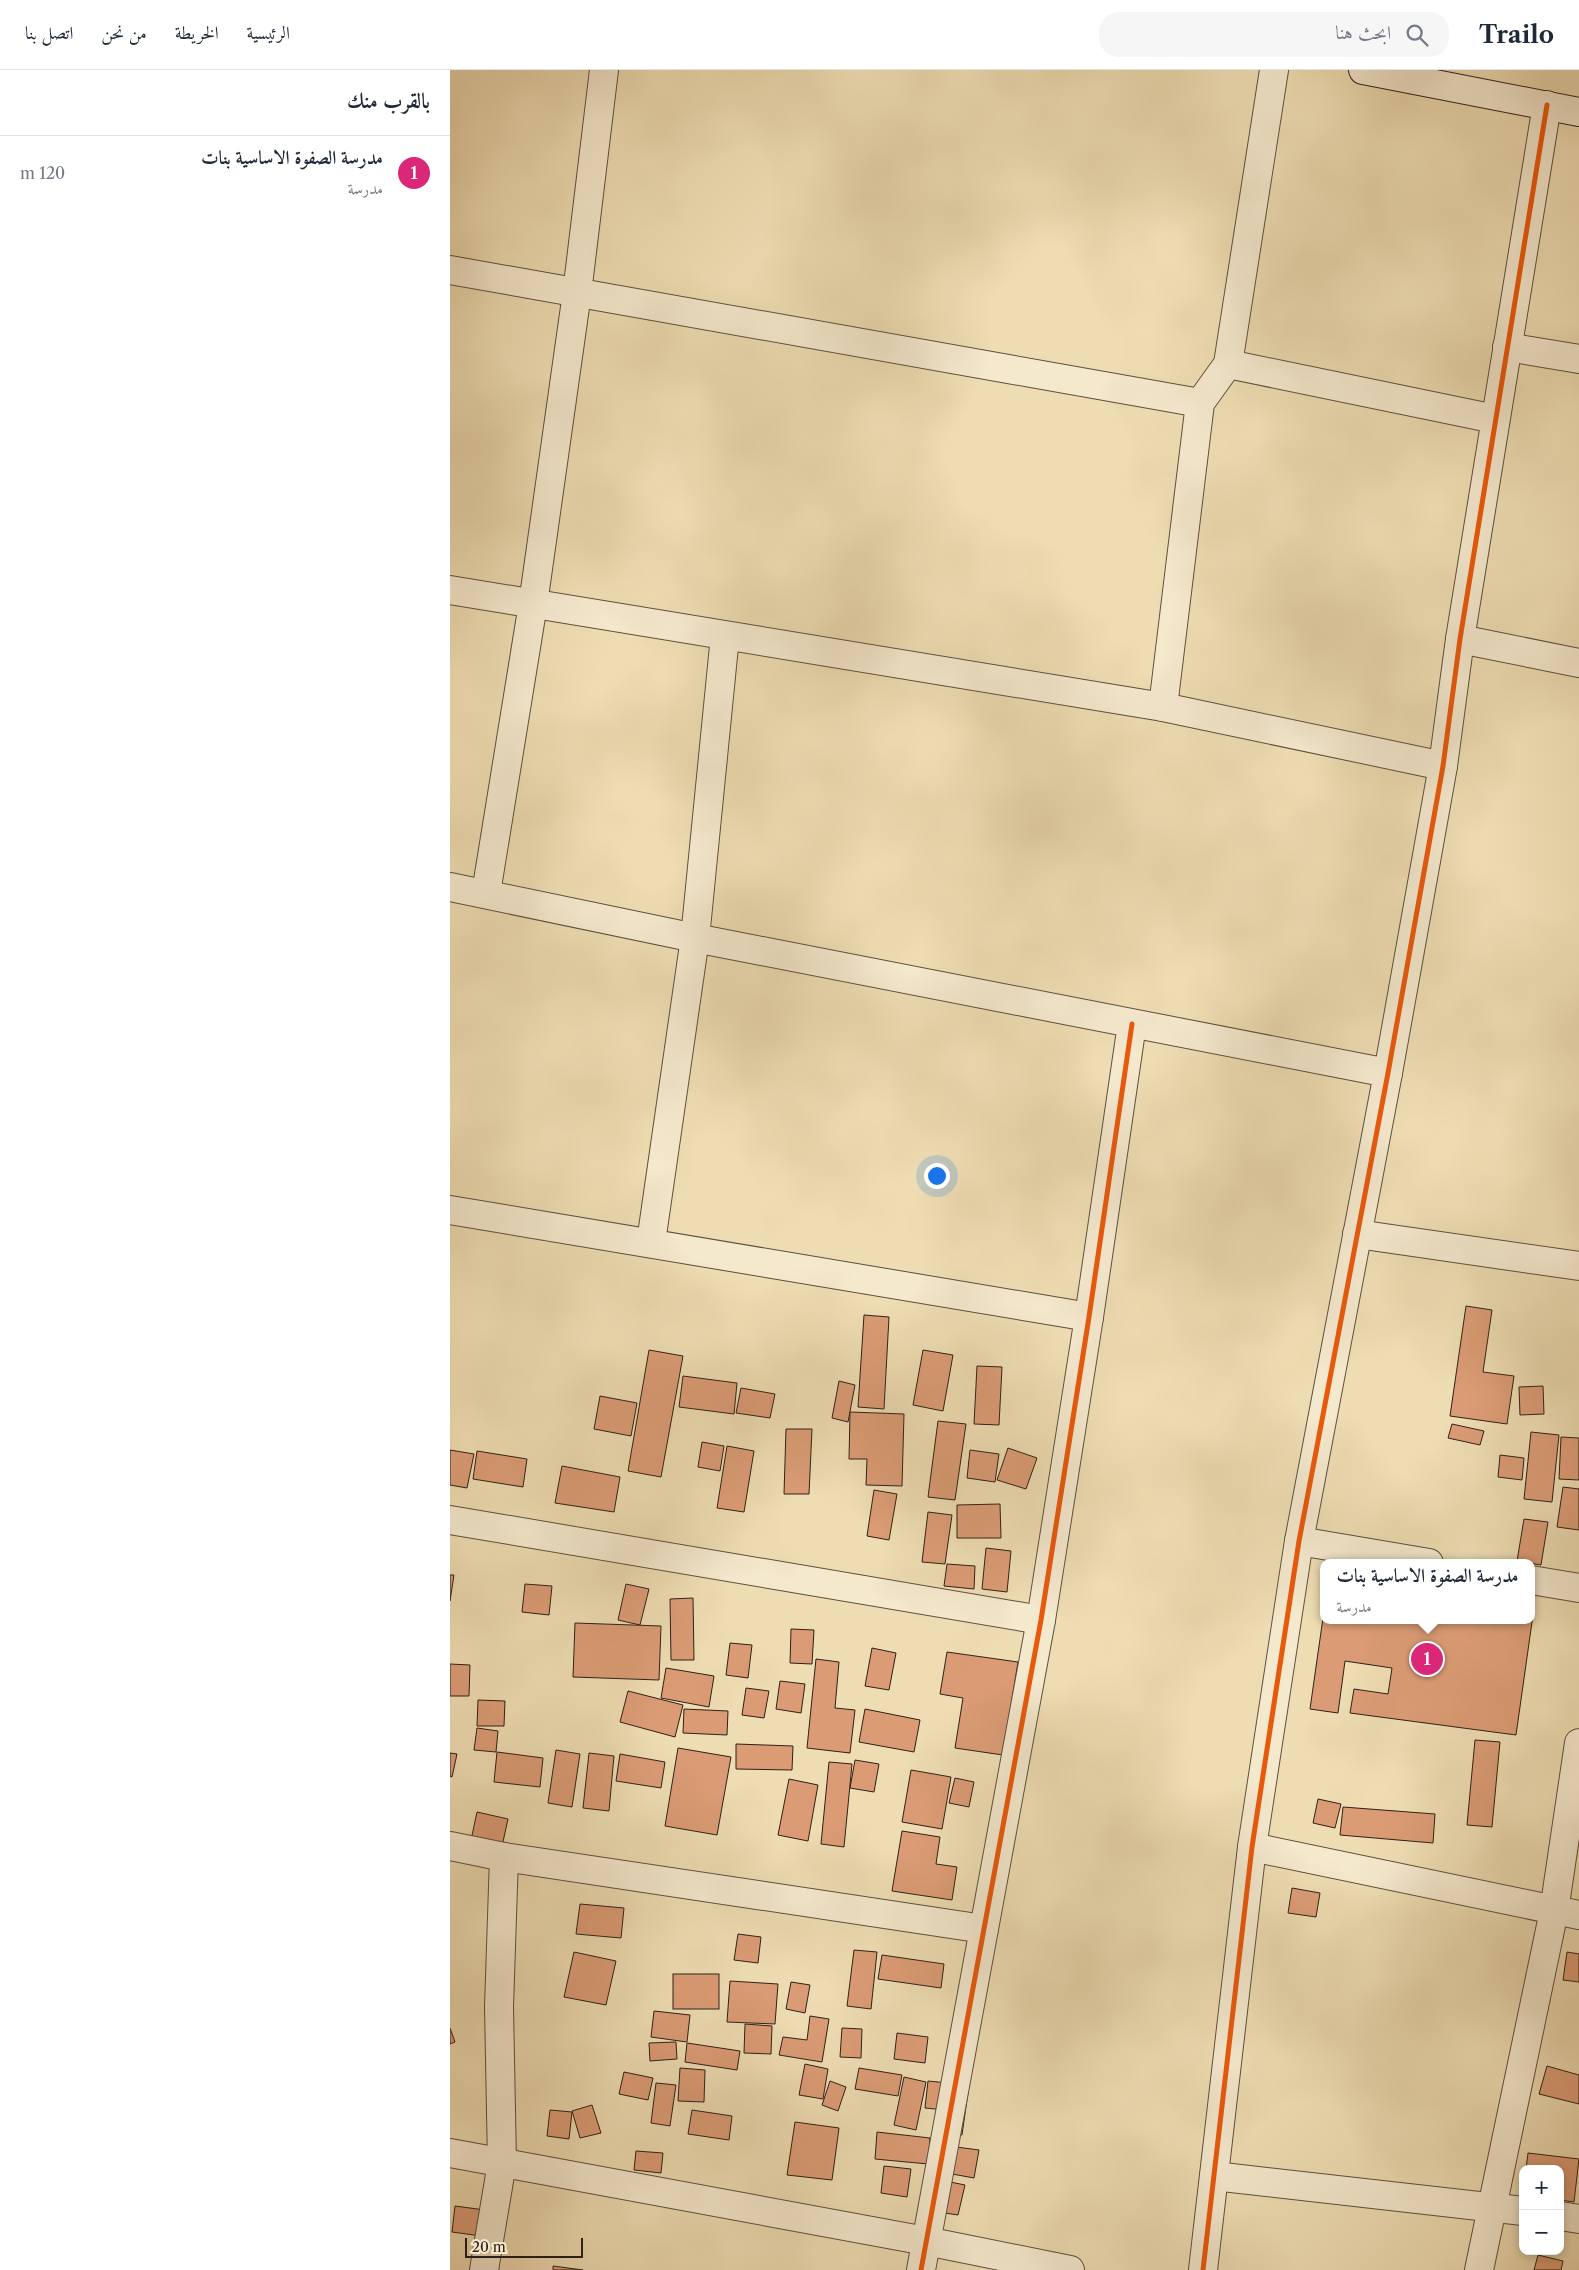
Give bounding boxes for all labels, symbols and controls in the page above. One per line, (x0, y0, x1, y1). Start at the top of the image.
search box (1099, 12, 1449, 57)
text: Trailo (1479, 20, 1554, 49)
text: ابحث هنا (1335, 21, 1391, 44)
icon: search (1403, 21, 1431, 49)
text: اتصل بنا (25, 22, 73, 44)
text: من نحن (101, 22, 147, 44)
text: الخريطة (175, 22, 219, 44)
text: الرئيسية (247, 22, 290, 44)
text: بالقرب منك (347, 88, 430, 113)
text: مدرسة الصفوة الاساسية بنات (201, 146, 383, 169)
text: 120 m (20, 163, 65, 183)
text: 1 (410, 163, 418, 183)
text: مدرسة (348, 178, 383, 198)
your location (924, 1163, 950, 1189)
popup (1320, 1559, 1535, 1624)
text: مدرسة الصفوة الاساسية بنات (1336, 1564, 1519, 1587)
text: مدرسة (1336, 1596, 1372, 1616)
pin: 1 (1411, 1640, 1443, 1678)
map controls (1519, 2165, 1564, 2255)
button: + (1519, 2165, 1564, 2210)
button: − (1519, 2210, 1564, 2255)
scale bar (465, 2235, 582, 2258)
text: 20 m (472, 2238, 506, 2256)

